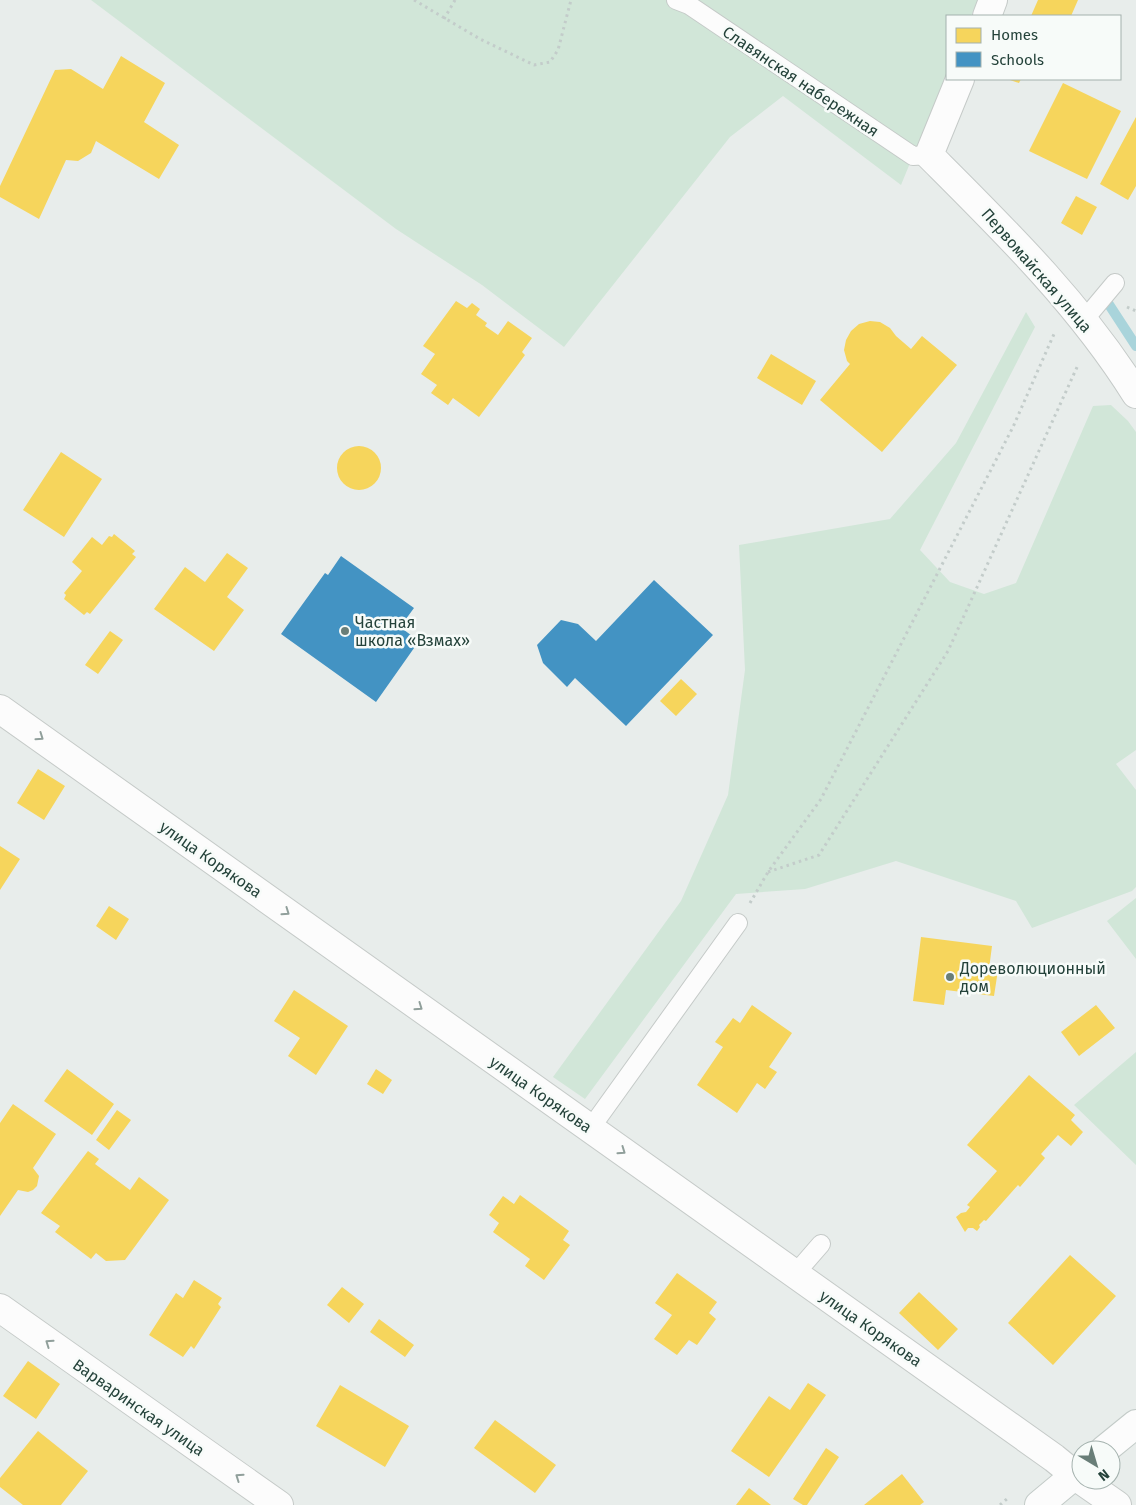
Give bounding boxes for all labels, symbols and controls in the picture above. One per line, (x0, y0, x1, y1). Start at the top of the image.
legend (946, 15, 1121, 80)
street label: Славянская набережная (719, 22, 882, 141)
text: Homes (991, 26, 1038, 44)
text: Schools (991, 51, 1044, 69)
street label: Первомайская улица (977, 204, 1096, 336)
place label: Частная школа «Взмах» (355, 613, 470, 650)
marker: Частная школа «Взмах» (339, 625, 351, 637)
one-way arrow (34, 731, 44, 740)
street label: улица Корякова (156, 817, 266, 902)
one-way arrow (280, 906, 290, 915)
place label: Дореволюционный дом (959, 959, 1106, 996)
marker: Дореволюционный дом (944, 971, 956, 983)
one-way arrow (413, 1001, 422, 1009)
street label: улица Корякова (486, 1052, 596, 1137)
one-way arrow (617, 1145, 626, 1154)
street label: улица Корякова (816, 1286, 926, 1371)
one-way arrow (45, 1340, 55, 1349)
street label: Варваринская улица (69, 1355, 208, 1460)
north arrow (1071, 1440, 1121, 1490)
text: N (1095, 1465, 1113, 1484)
one-way arrow (235, 1474, 245, 1483)

